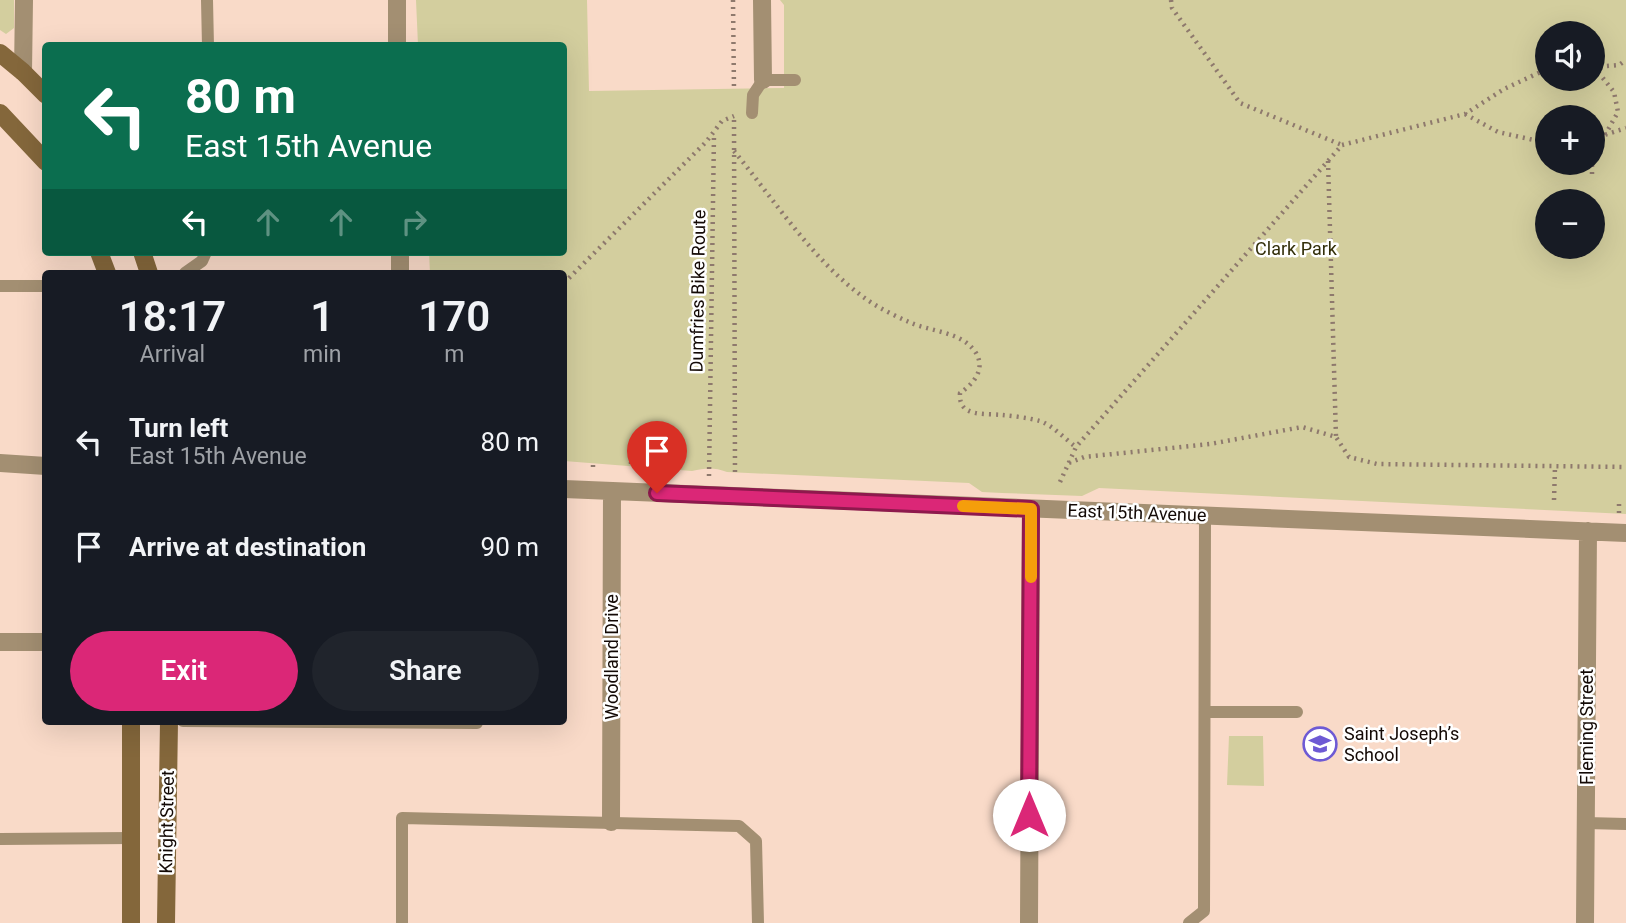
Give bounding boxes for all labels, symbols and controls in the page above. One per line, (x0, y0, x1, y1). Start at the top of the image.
map controls (1535, 21, 1605, 259)
button: sound (1535, 21, 1605, 91)
text: 80 m (185, 68, 296, 125)
icon: left (70, 70, 161, 161)
button: + (1535, 105, 1605, 175)
text: East 15th Avenue (185, 127, 432, 165)
button: − (1535, 189, 1605, 259)
icon: left (176, 203, 214, 241)
icon: ahead (249, 203, 287, 241)
icon: ahead (322, 203, 360, 241)
icon: right (395, 203, 433, 241)
street label: Dumfries Bike Route (686, 209, 709, 373)
park label: Clark Park (1255, 238, 1338, 259)
text: 18:17 (119, 292, 226, 341)
text: 1 (310, 292, 334, 341)
text: 170 (418, 292, 490, 341)
text: Arrival (140, 341, 205, 368)
text: min (303, 341, 341, 368)
text: m (444, 341, 464, 368)
text: Turn left (129, 413, 228, 443)
pin (627, 421, 687, 493)
icon: left (70, 423, 108, 461)
text: 80 m (481, 427, 539, 457)
icon: arrive (638, 432, 676, 470)
text: East 15th Avenue (129, 443, 307, 470)
street label: East 15th Avenue (1067, 500, 1207, 525)
icon: arrive (70, 528, 108, 566)
text: Arrive at destination (129, 532, 366, 562)
text: 90 m (481, 532, 539, 562)
street label: Woodland Drive (601, 594, 622, 720)
button: Exit (70, 631, 298, 711)
button: Share (312, 631, 539, 711)
street label: Fleming Street (1576, 669, 1597, 785)
place label: Saint Joseph’s School (1344, 723, 1459, 765)
school or university icon: Saint Joseph’s School (1301, 725, 1339, 763)
street label: Knight Street (155, 770, 178, 874)
position arrow (992, 778, 1066, 852)

